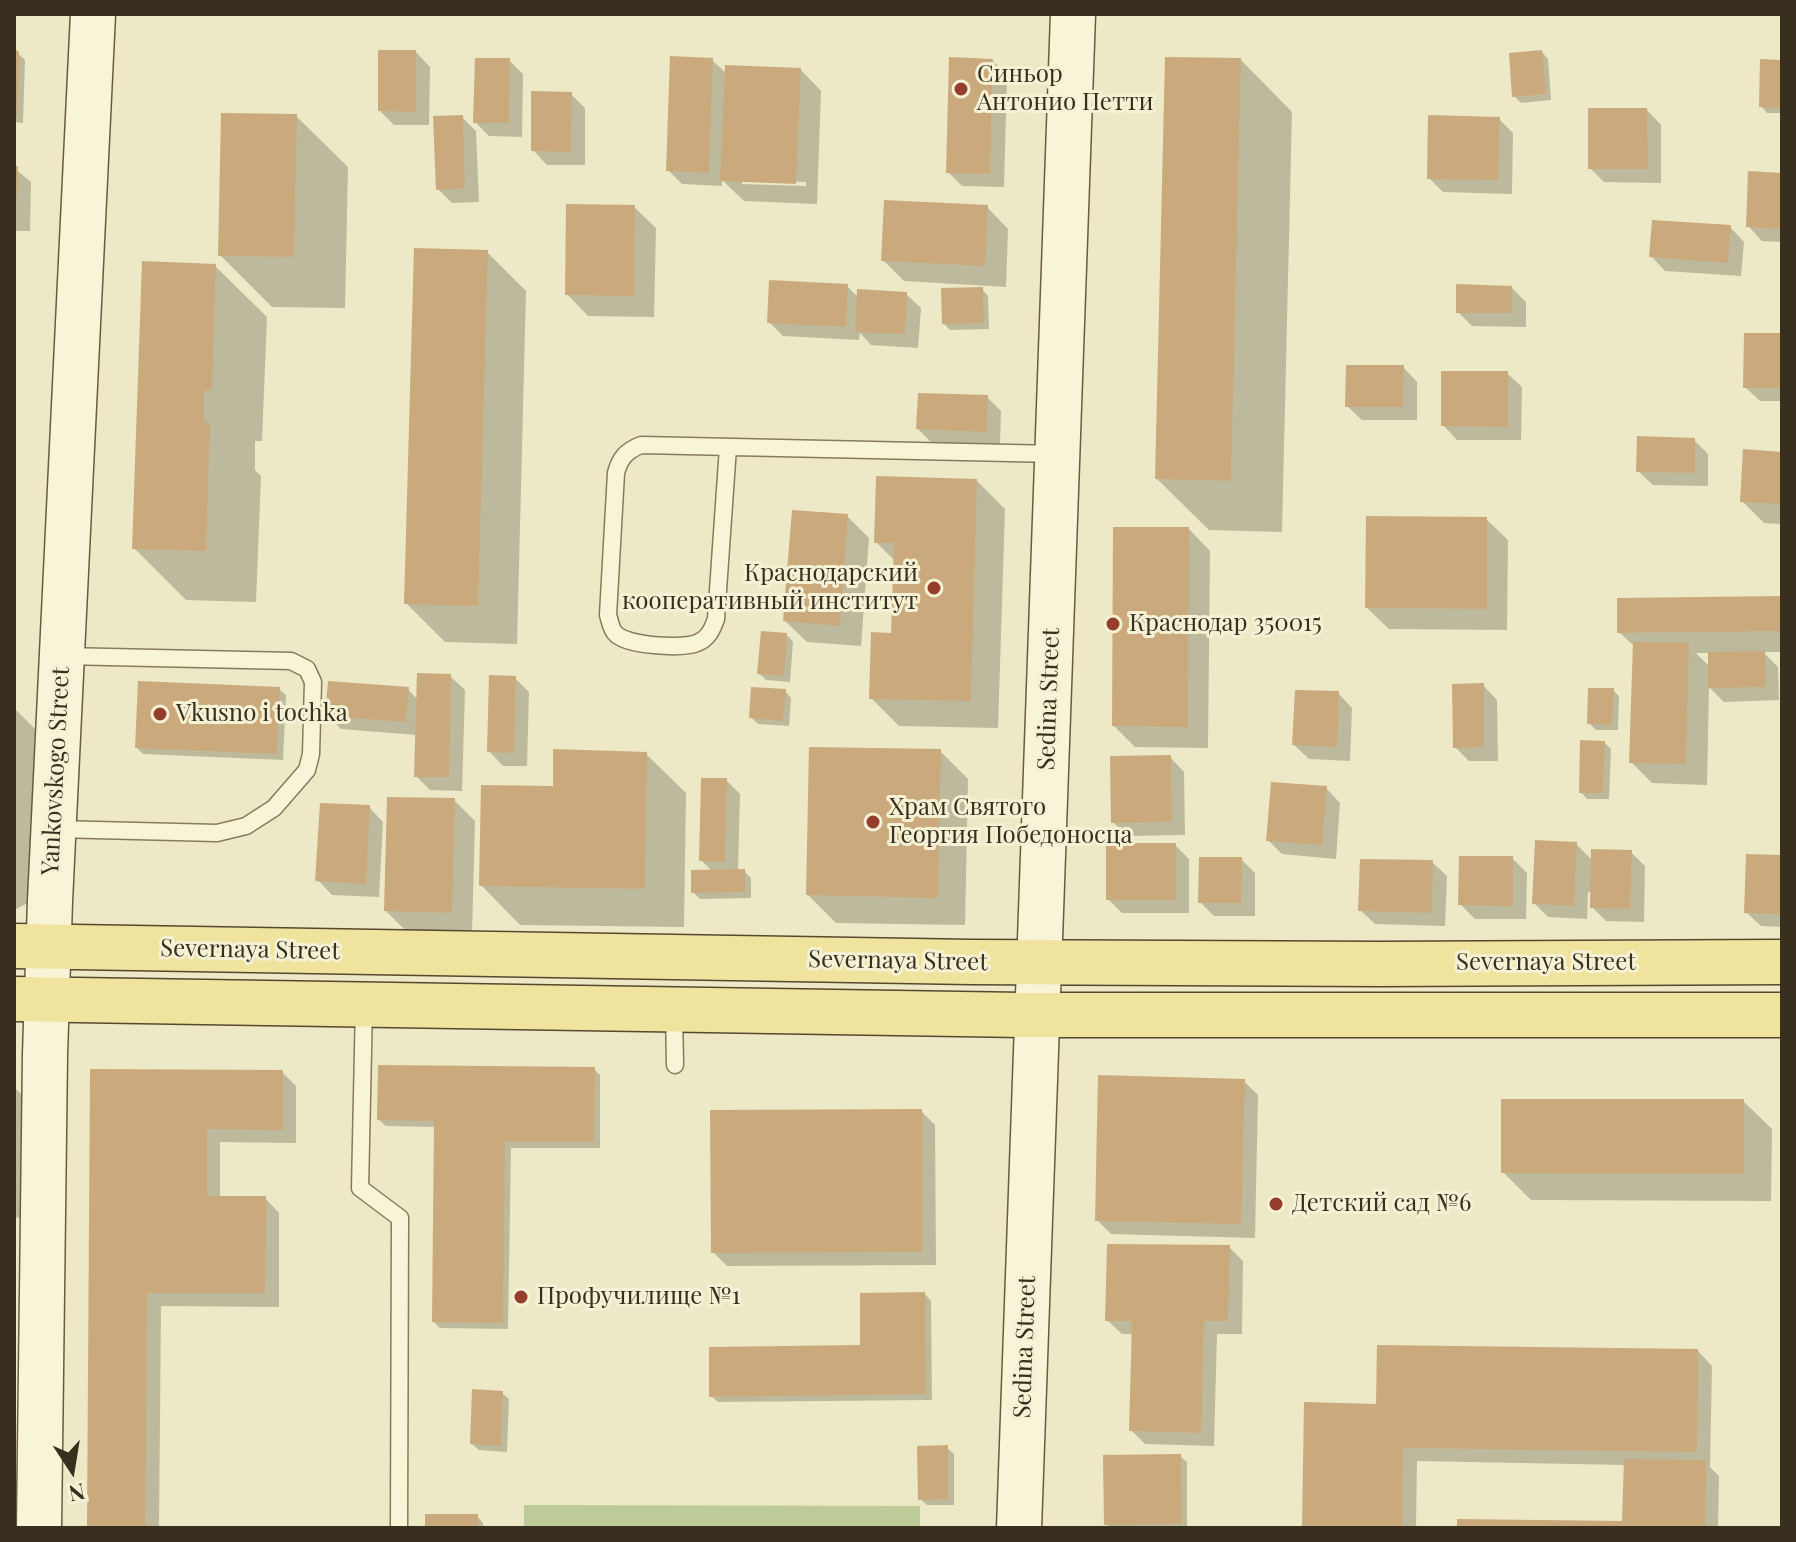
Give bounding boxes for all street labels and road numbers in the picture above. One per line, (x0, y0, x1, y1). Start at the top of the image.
street label: Sedina Street (1032, 627, 1066, 771)
street label: Yankovskogo Street (36, 666, 76, 876)
street label: Severnaya Street (160, 934, 340, 966)
street label: Severnaya Street (808, 945, 988, 977)
street label: Severnaya Street (1456, 949, 1636, 977)
street label: Sedina Street (1008, 1275, 1042, 1419)

